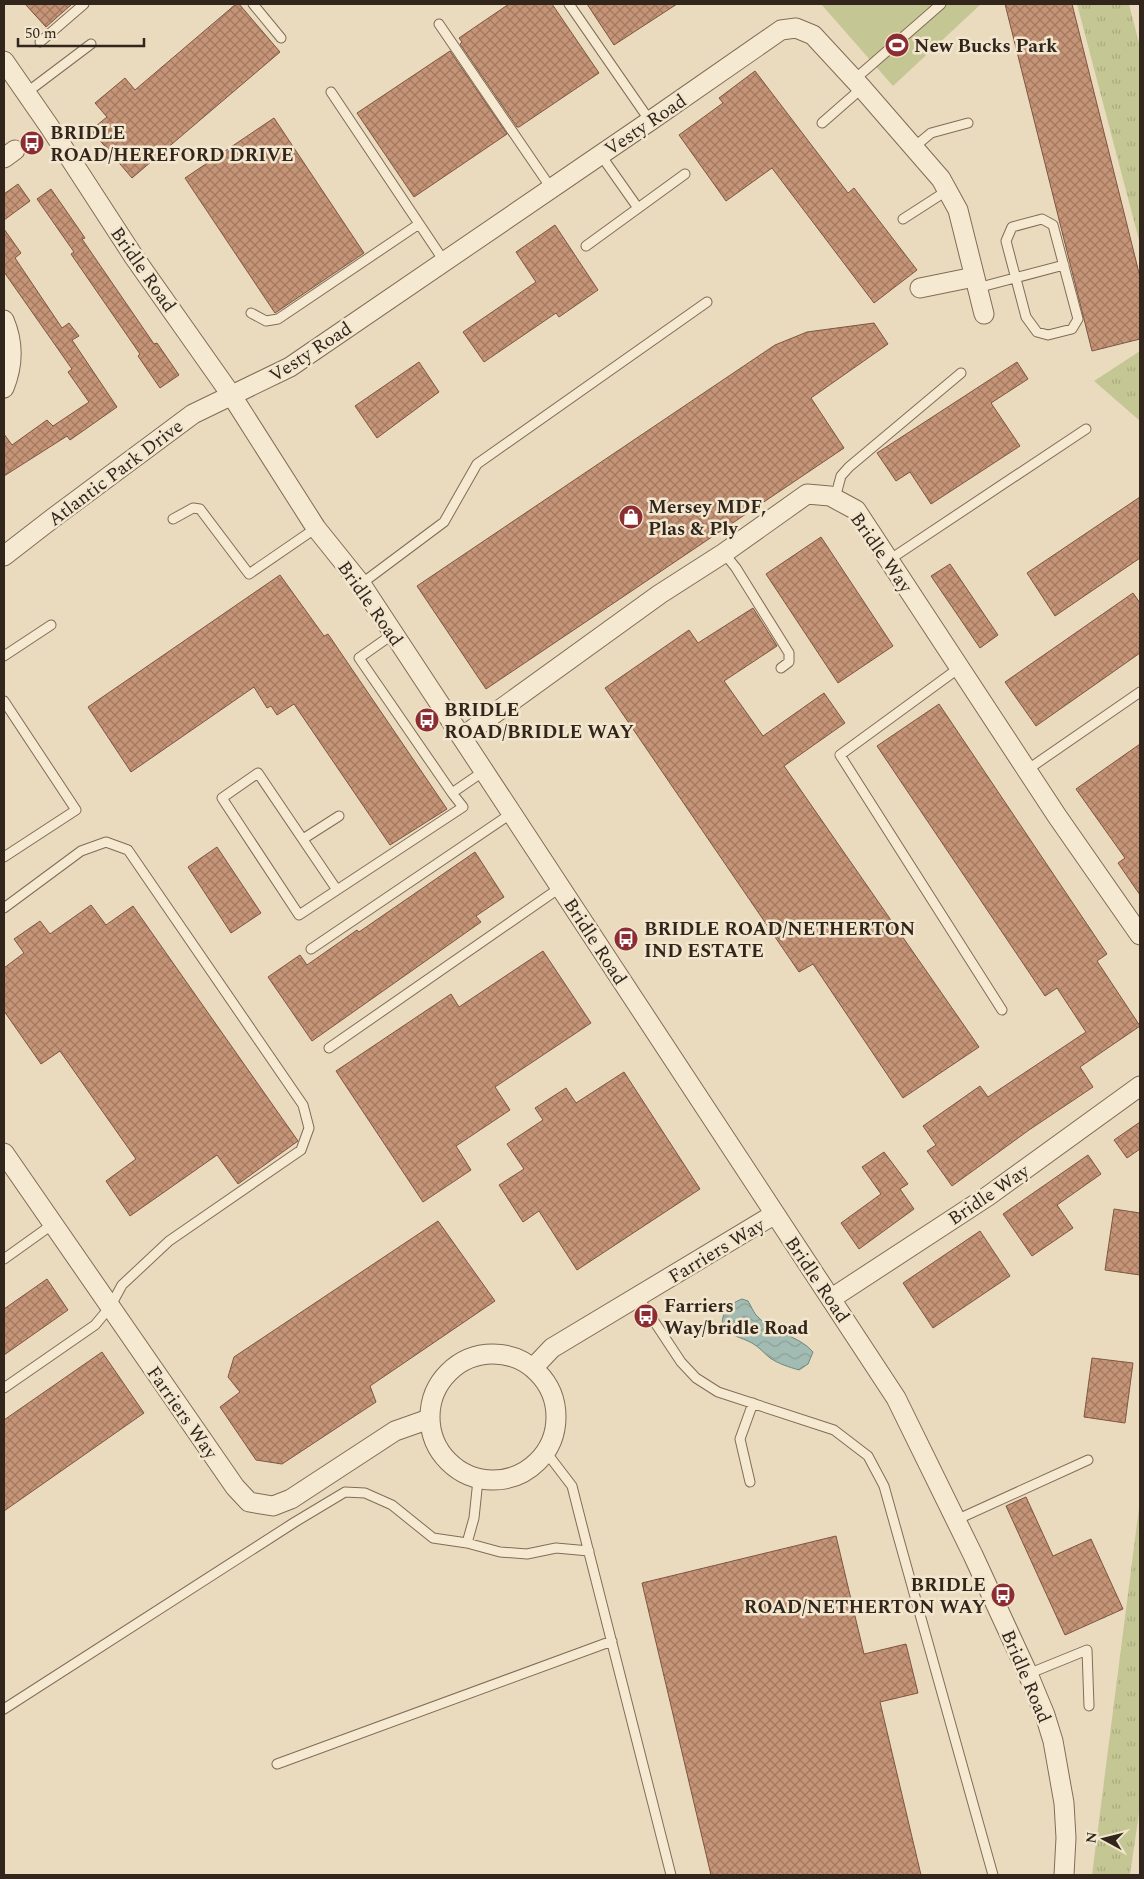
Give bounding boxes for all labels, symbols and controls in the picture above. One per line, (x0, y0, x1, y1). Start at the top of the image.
scale bar (18, 15, 144, 47)
text: 50 m (25, 22, 57, 45)
sports icon: New Bucks Park (884, 32, 910, 58)
place label: New Bucks Park (914, 32, 1058, 61)
street label: Vesty Road (599, 87, 693, 163)
place label: BRIDLE ROAD/HEREFORD DRIVE (50, 119, 294, 170)
bus stop icon: BRIDLE ROAD/HEREFORD DRIVE (19, 130, 45, 156)
street label: Bridle Road (103, 221, 183, 319)
street label: Vesty Road (264, 315, 358, 390)
street label: Atlantic Park Drive (42, 412, 190, 534)
place label: Mersey MDF, Plas & Ply (648, 493, 766, 544)
shop icon: Mersey MDF, Plas & Ply (618, 504, 644, 530)
street label: Bridle Way (842, 507, 920, 600)
street label: Bridle Road (330, 555, 410, 653)
place label: BRIDLE ROAD/BRIDLE WAY (444, 696, 634, 747)
bus stop icon: BRIDLE ROAD/BRIDLE WAY (414, 707, 440, 733)
street label: Bridle Road (556, 892, 634, 991)
place label: BRIDLE ROAD/NETHERTON IND ESTATE (644, 915, 915, 966)
bus stop icon: BRIDLE ROAD/NETHERTON IND ESTATE (613, 926, 639, 952)
street label: Bridle Way (942, 1157, 1036, 1233)
street label: Farriers Way (663, 1211, 771, 1291)
street label: Bridle Road (777, 1231, 856, 1329)
place label: Farriers Way/bridle Road (664, 1292, 809, 1343)
bus stop icon: Farriers Way/bridle Road (633, 1303, 659, 1329)
street label: Farriers Way (139, 1360, 225, 1466)
place label: BRIDLE ROAD/NETHERTON WAY (744, 1571, 986, 1622)
bus stop icon: BRIDLE ROAD/NETHERTON WAY (990, 1582, 1016, 1608)
street label: Bridle Road (993, 1625, 1058, 1728)
north arrow (1079, 1814, 1129, 1864)
text: N (1080, 1831, 1103, 1844)

